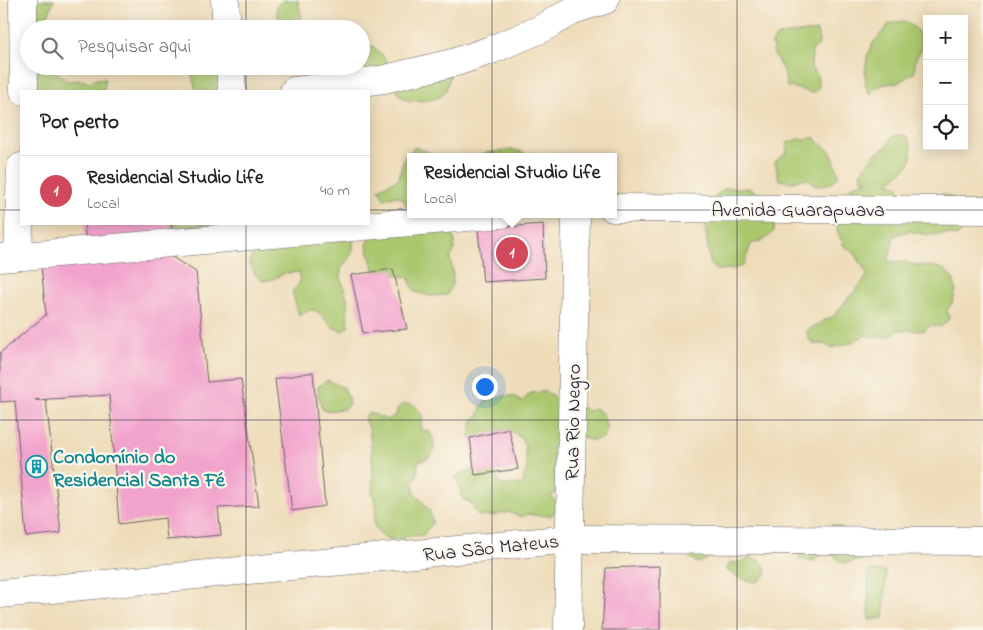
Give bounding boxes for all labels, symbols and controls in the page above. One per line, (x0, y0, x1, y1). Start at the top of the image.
map controls (923, 15, 968, 150)
button: + (923, 15, 968, 60)
search box (20, 20, 370, 75)
icon: search (38, 34, 66, 62)
text: Pesquisar aqui (78, 34, 191, 61)
button: − (923, 60, 968, 105)
button: locate (923, 105, 968, 150)
text: Por perto (40, 108, 119, 138)
popup (407, 153, 617, 218)
text: Residencial Studio Life (424, 160, 600, 187)
text: Residencial Studio Life (87, 165, 264, 192)
text: 1 (53, 179, 59, 203)
text: 40 m (320, 179, 350, 203)
text: Local (424, 187, 456, 211)
text: Local (87, 192, 120, 216)
street label: Avenida Guarapuava (711, 197, 885, 226)
pin: 1 (496, 234, 528, 272)
street label: Rua Rio Negro (559, 364, 591, 480)
your location (472, 374, 498, 400)
place label: Condomínio do Residencial Santa Fé (53, 444, 226, 496)
building icon: Condomínio do Residencial Santa Fé (25, 455, 49, 479)
street label: Rua São Mateus (422, 528, 561, 571)

